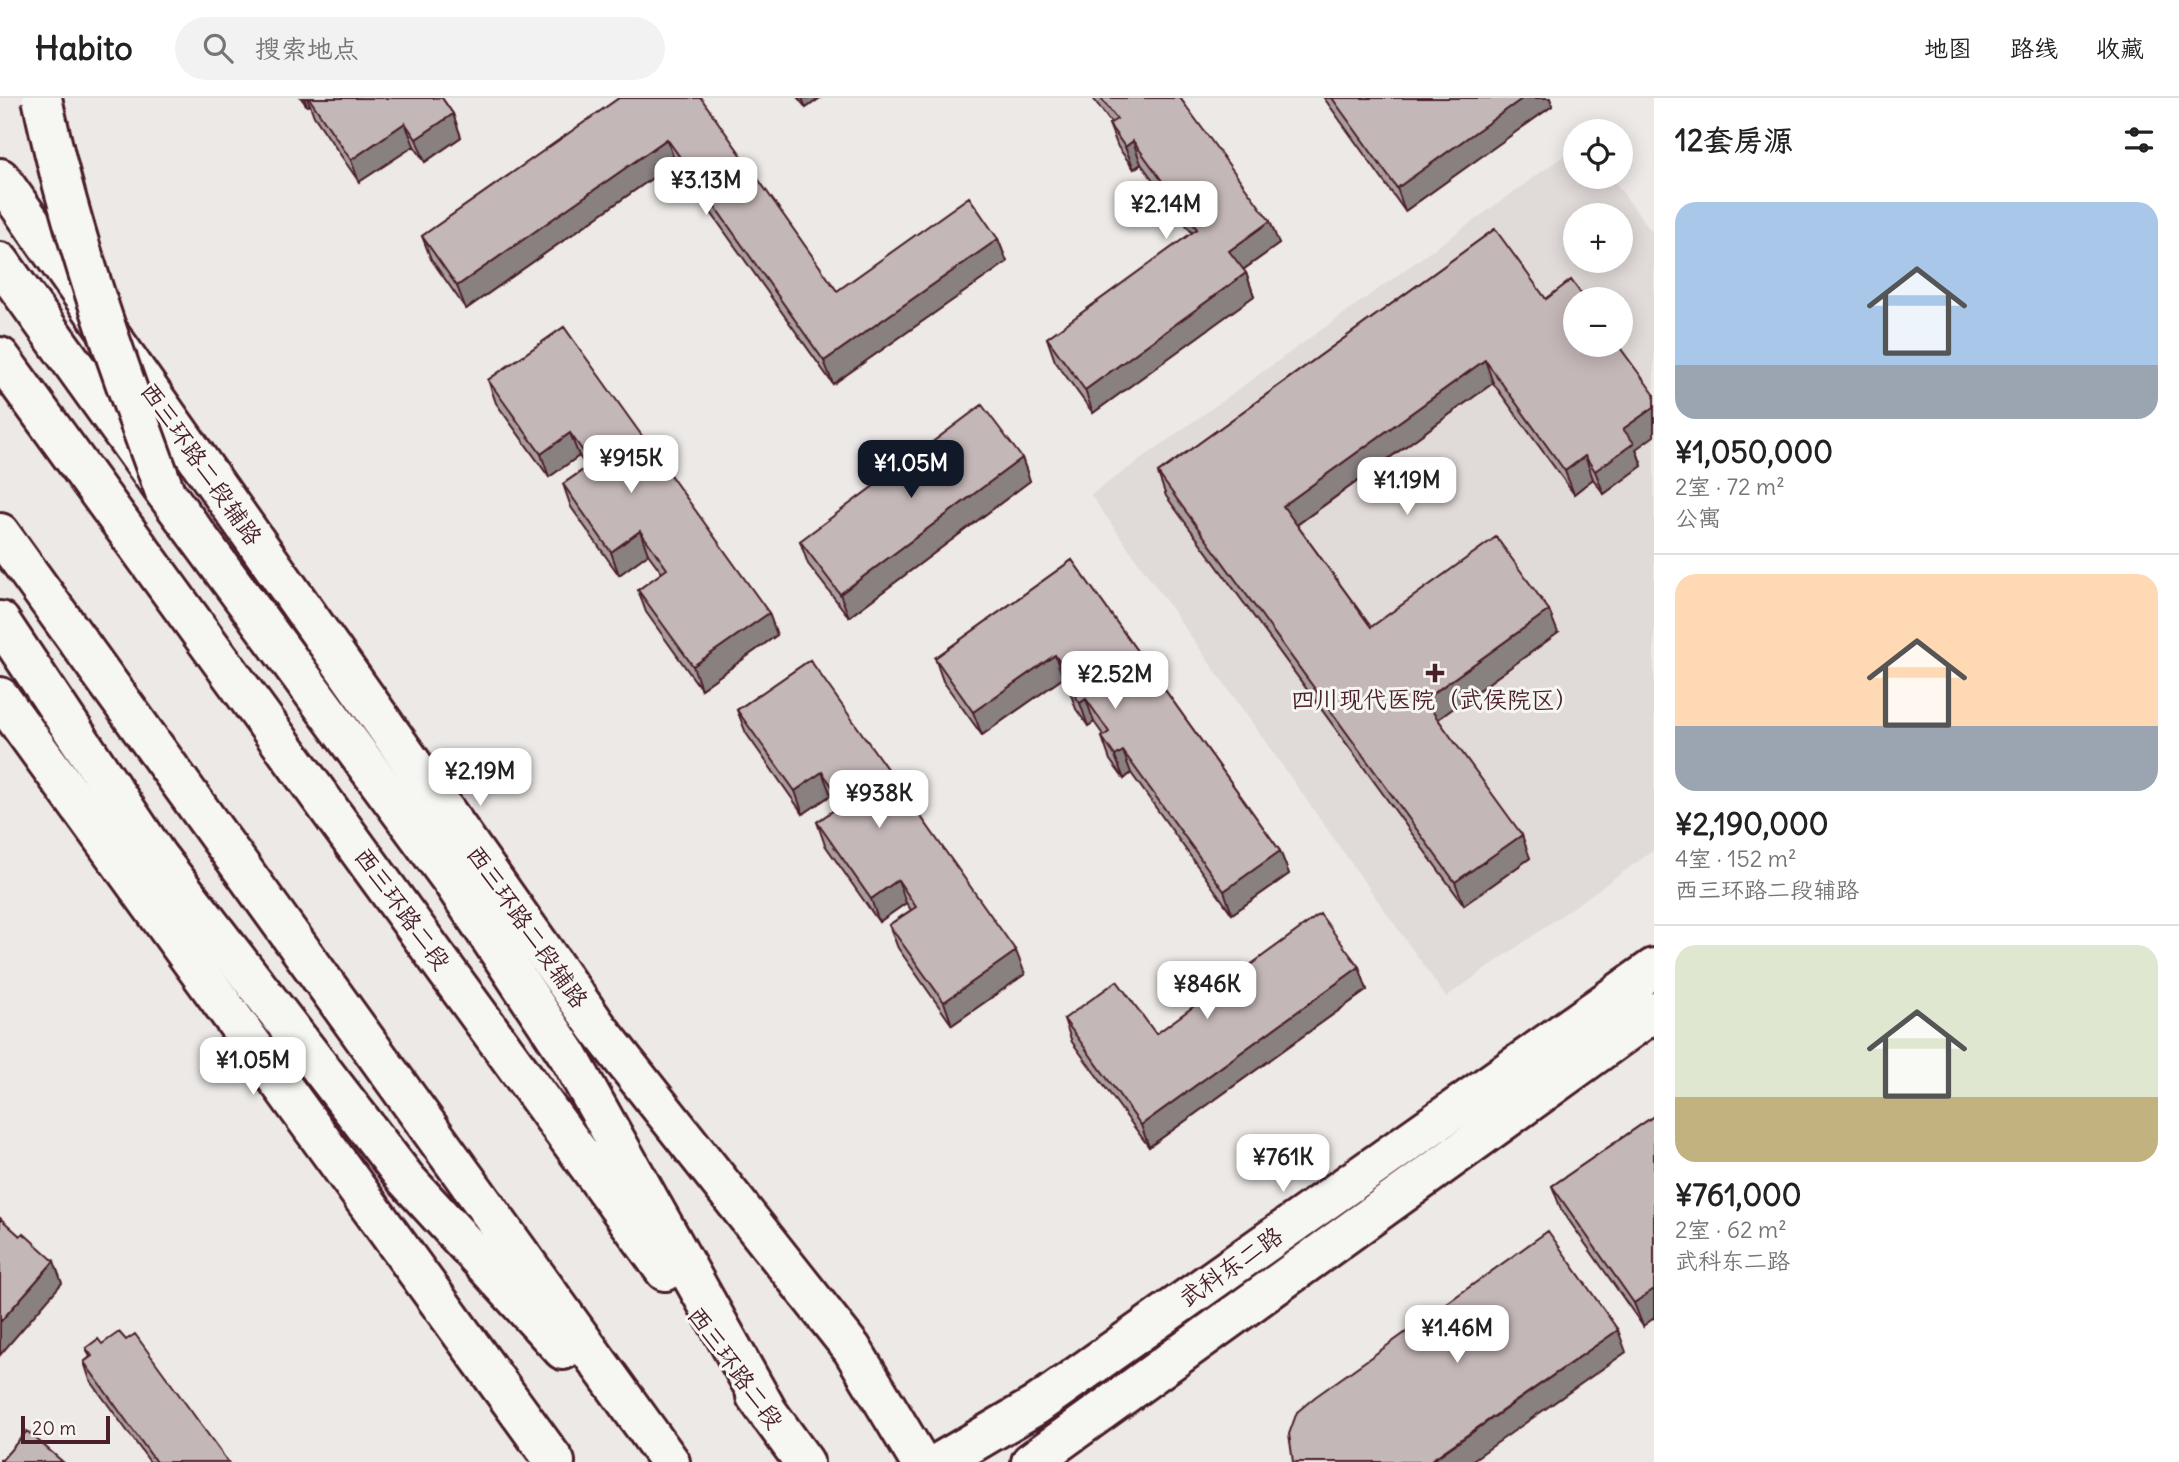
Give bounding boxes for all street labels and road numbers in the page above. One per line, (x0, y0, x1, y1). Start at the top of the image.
street label: 西三环路二段辅路 (134, 376, 269, 551)
street label: 西三环路二段辅路 (460, 839, 595, 1014)
street label: 西三环路二段 (348, 841, 457, 975)
street label: 武科东二路 (1173, 1219, 1288, 1313)
street label: 西三环路二段 (681, 1300, 790, 1434)

